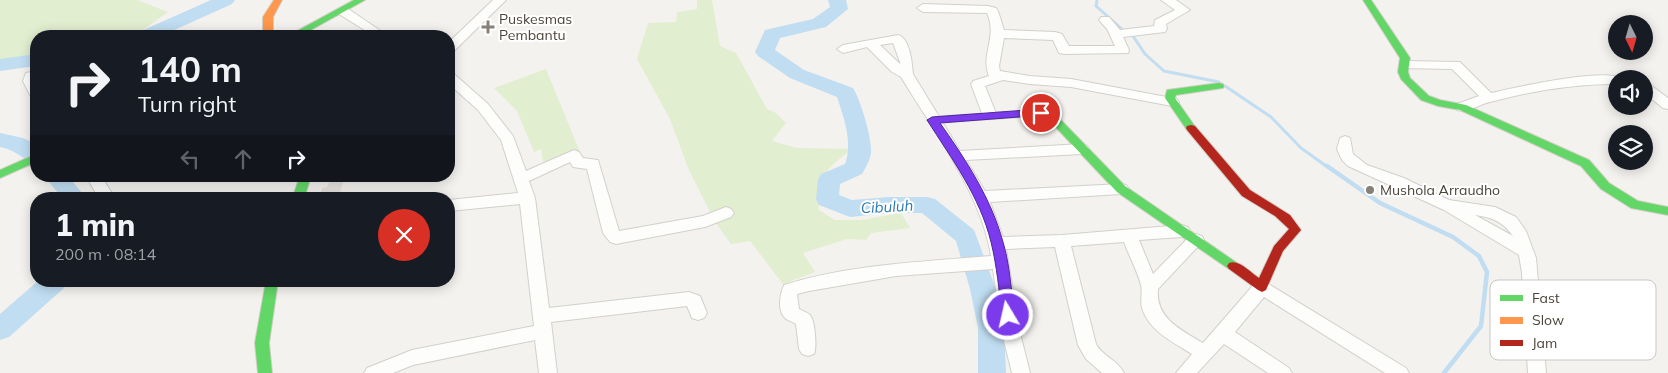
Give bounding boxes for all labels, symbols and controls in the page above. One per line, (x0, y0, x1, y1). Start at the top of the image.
place label: Puskesmas Pembantu (499, 10, 572, 44)
north arrow (1608, 15, 1652, 60)
map controls (1608, 15, 1653, 170)
marker: Puskesmas Pembantu (481, 20, 495, 34)
text: 140 m (138, 47, 242, 91)
icon: right (55, 50, 120, 115)
button: sound (1608, 70, 1653, 115)
text: Turn right (138, 90, 236, 118)
pin (1020, 92, 1062, 134)
icon: arrive (1027, 99, 1055, 127)
button: layers (1608, 125, 1653, 170)
icon: left (176, 145, 204, 173)
icon: ahead (229, 145, 257, 173)
icon: right (282, 145, 310, 173)
place label: Mushola Arraudho (1380, 181, 1500, 199)
marker: Mushola Arraudho (1364, 184, 1376, 196)
water label: Cibuluh (860, 196, 914, 217)
text: 1 min (55, 206, 135, 244)
button: close (378, 209, 430, 261)
text: 200 m · 08:14 (55, 244, 156, 264)
legend (1490, 280, 1656, 360)
position arrow (981, 288, 1033, 340)
text: Fast (1532, 289, 1560, 307)
text: Slow (1532, 311, 1564, 329)
text: Jam (1532, 334, 1557, 352)

